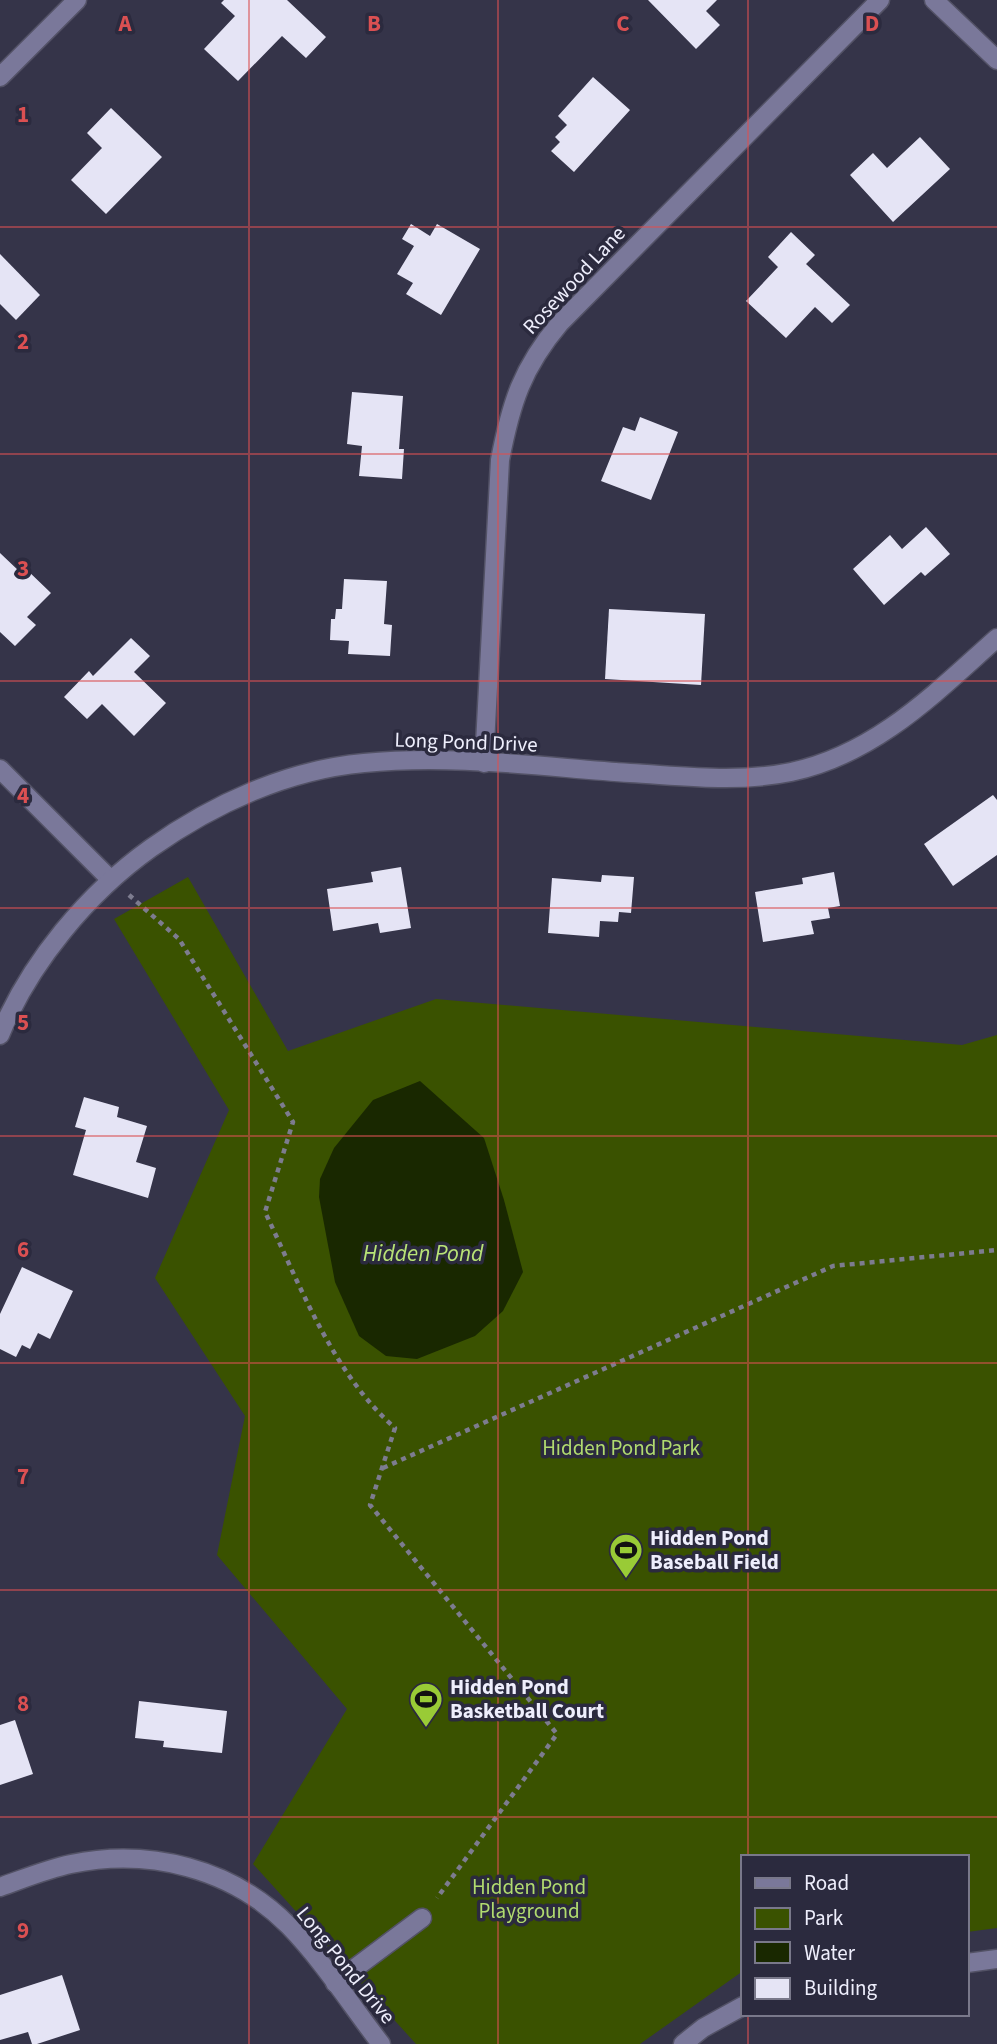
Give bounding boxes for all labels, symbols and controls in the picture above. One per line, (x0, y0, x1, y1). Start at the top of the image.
text: A (117, 7, 132, 40)
text: B (367, 7, 381, 40)
text: C (616, 7, 630, 40)
text: D (865, 7, 879, 40)
text: 1 (17, 98, 29, 131)
street label: Rosewood Lane (516, 219, 632, 341)
text: 2 (17, 325, 29, 358)
text: 3 (17, 552, 29, 585)
street label: Long Pond Drive (394, 725, 538, 759)
text: 4 (17, 779, 29, 812)
text: 5 (17, 1006, 29, 1039)
text: 6 (17, 1233, 29, 1266)
water label: Hidden Pond (363, 1237, 484, 1270)
park label: Hidden Pond Park (542, 1433, 700, 1463)
text: 7 (17, 1460, 29, 1493)
place label: Hidden Pond Baseball Field (650, 1523, 779, 1577)
sports icon: Hidden Pond Baseball Field (607, 1531, 645, 1580)
place label: Hidden Pond Basketball Court (450, 1672, 604, 1726)
sports icon: Hidden Pond Basketball Court (407, 1680, 445, 1729)
text: 8 (17, 1687, 29, 1720)
legend (741, 1855, 969, 2016)
text: Road (804, 1868, 849, 1898)
park label: Hidden Pond Playground (472, 1872, 586, 1926)
street label: Long Pond Drive (289, 1900, 403, 2030)
text: Park (804, 1903, 844, 1933)
text: 9 (17, 1914, 29, 1947)
text: Water (804, 1938, 856, 1968)
text: Building (804, 1973, 878, 2003)

